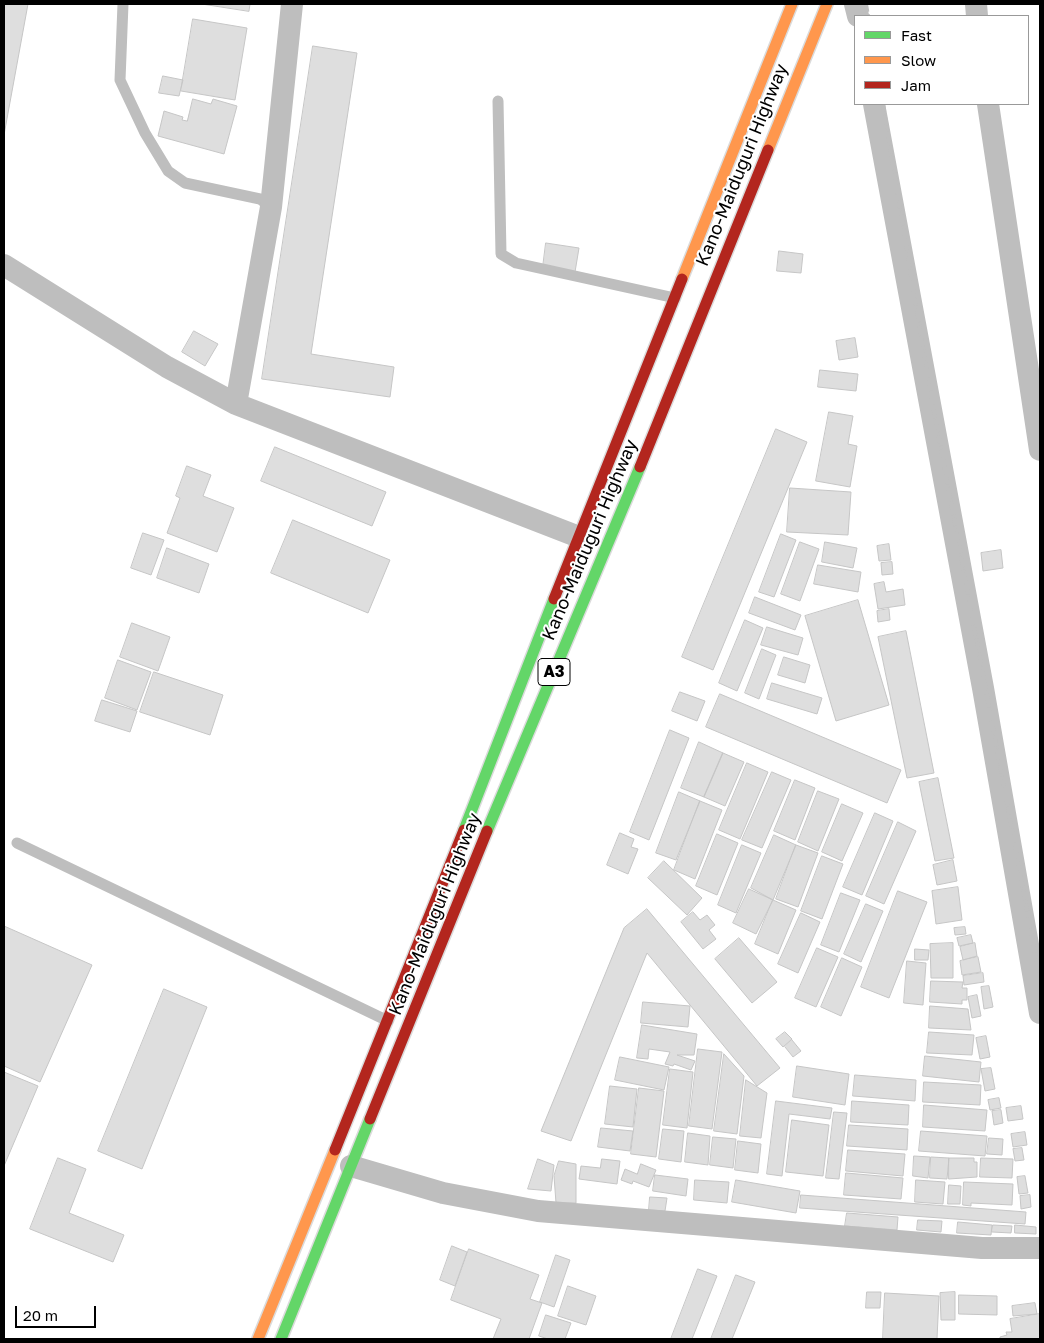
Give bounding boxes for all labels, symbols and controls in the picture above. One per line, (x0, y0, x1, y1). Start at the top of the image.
legend (854, 15, 1029, 105)
text: Fast (901, 26, 932, 44)
text: Slow (901, 51, 936, 69)
street label: Kano-Maiduguri Highway (691, 61, 793, 269)
text: Jam (901, 76, 931, 94)
street label: Kano-Maiduguri Highway (538, 436, 642, 644)
road number: A3 (538, 659, 570, 686)
street label: Kano-Maiduguri Highway (384, 810, 486, 1018)
scale bar (18, 1296, 99, 1328)
text: 20 m (23, 1306, 58, 1324)

